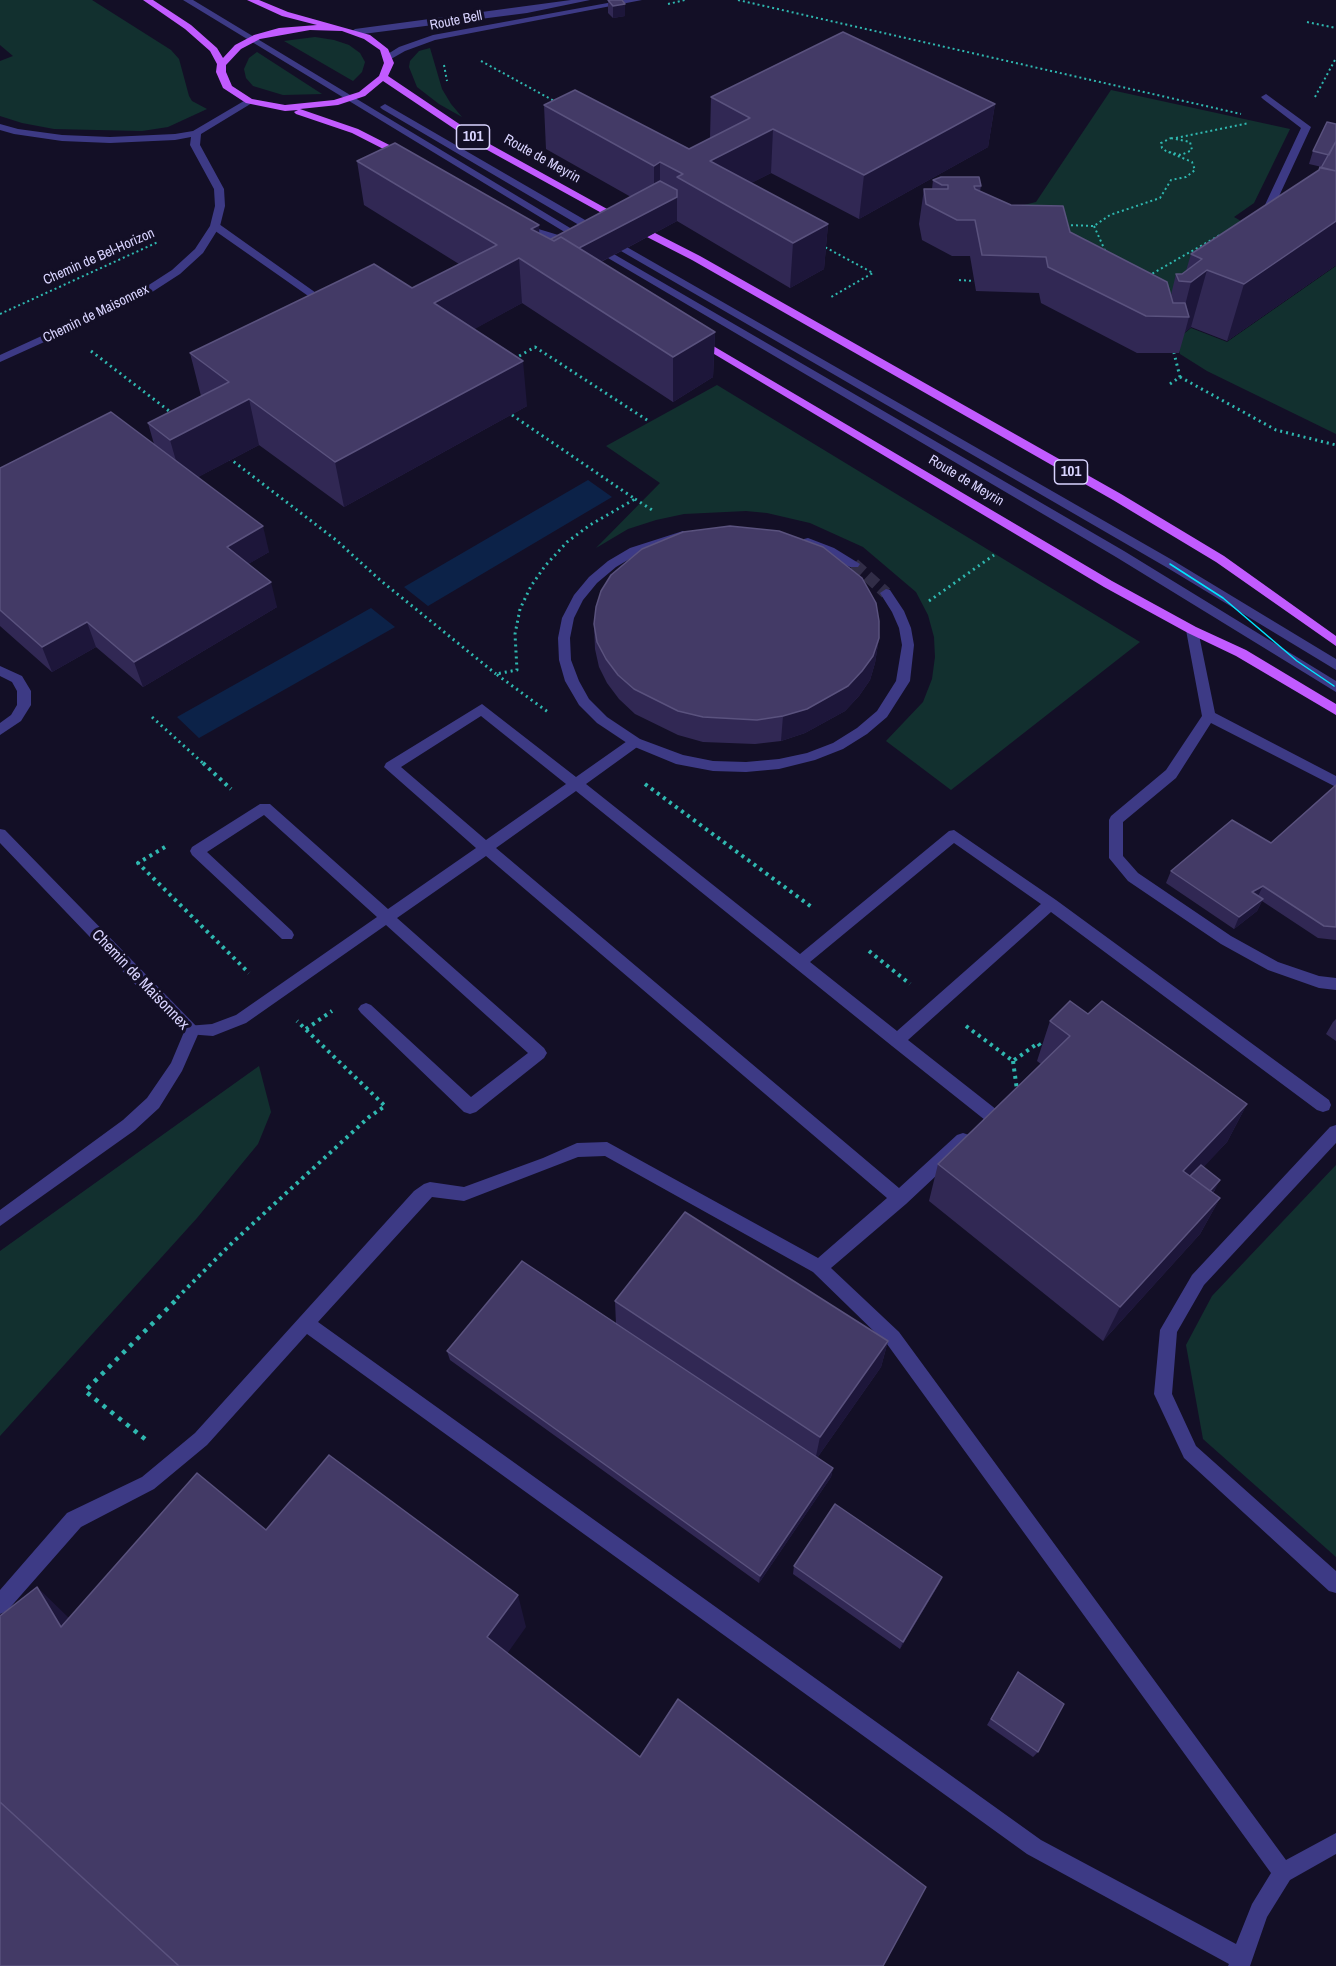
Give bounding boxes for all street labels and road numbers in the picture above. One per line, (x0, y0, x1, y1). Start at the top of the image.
street label: Route Bell (428, 8, 484, 34)
road number: 101 (456, 125, 490, 149)
street label: Route de Meyrin (501, 131, 583, 187)
street label: Chemin de Bel-Horizon (41, 225, 157, 289)
street label: Chemin de Maisonnex (40, 281, 152, 347)
street label: Route de Meyrin (925, 452, 1007, 510)
road number: 101 (1054, 460, 1088, 484)
street label: Chemin de Maisonnex (87, 926, 193, 1034)

